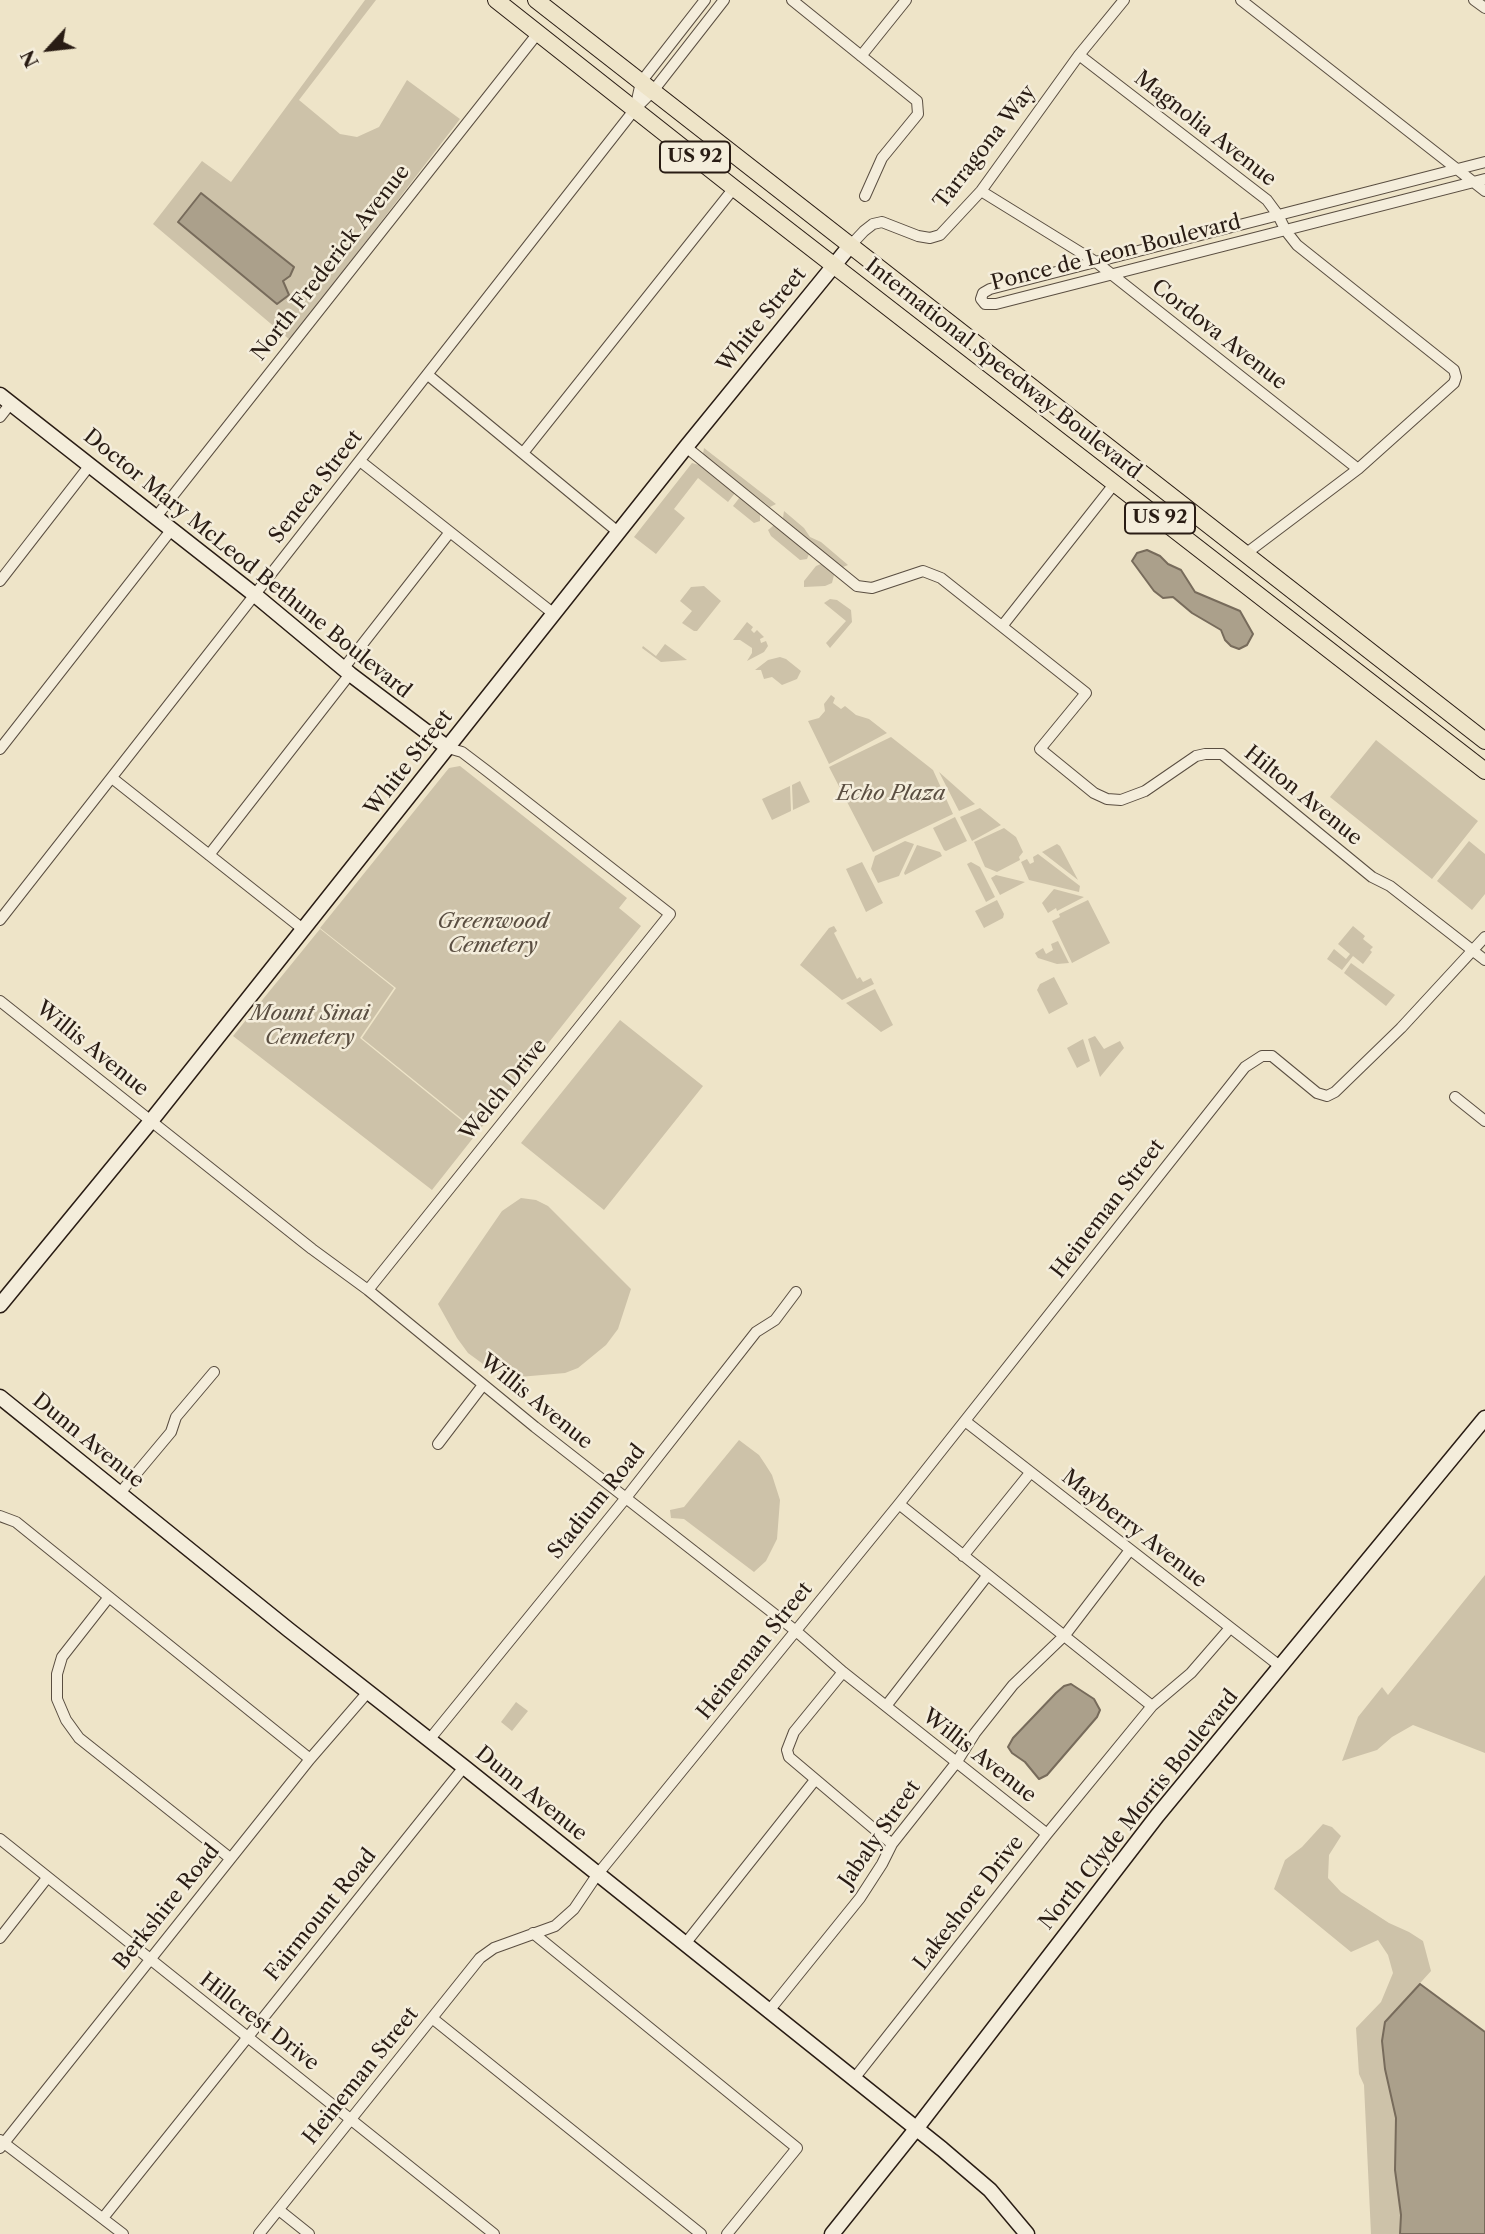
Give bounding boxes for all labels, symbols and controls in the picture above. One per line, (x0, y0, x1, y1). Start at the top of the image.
north arrow (14, 14, 84, 84)
text: N (16, 46, 44, 71)
street label: Magnolia Avenue (1129, 66, 1281, 192)
street label: Tarragona Way (929, 80, 1041, 214)
road number: US 92 (660, 141, 730, 172)
street label: North Frederick Avenue (247, 160, 415, 366)
street label: Ponce de Leon Boulevard (989, 210, 1243, 296)
street label: International Speedway Boulevard (860, 253, 1146, 485)
street label: White Street (712, 263, 812, 377)
street label: Cordova Avenue (1146, 274, 1292, 396)
street label: Doctor Mary McLeod Bethune Boulevard (78, 424, 416, 704)
street label: Seneca Street (264, 425, 368, 549)
road number: US 92 (1125, 503, 1195, 534)
street label: White Street (360, 705, 458, 821)
street label: Hilton Avenue (1239, 741, 1367, 851)
park label: Echo Plaza (837, 781, 945, 807)
park label: Greenwood Cemetery (437, 909, 549, 959)
street label: Willis Avenue (31, 996, 153, 1102)
park label: Mount Sinai Cemetery (250, 1001, 370, 1051)
street label: Welch Drive (455, 1034, 553, 1146)
street label: Heineman Street (1046, 1134, 1170, 1284)
street label: Willis Avenue (475, 1349, 597, 1455)
street label: Dunn Avenue (27, 1388, 149, 1494)
street label: Stadium Road (543, 1440, 651, 1564)
street label: Mayberry Avenue (1056, 1464, 1212, 1594)
street label: Heineman Street (692, 1577, 818, 1725)
street label: North Clyde Morris Boulevard (1034, 1685, 1244, 1935)
street label: Willis Avenue (917, 1704, 1041, 1808)
street label: Dunn Avenue (470, 1741, 592, 1847)
street label: Jabaly Street (834, 1776, 926, 1892)
street label: Lakeshore Drive (909, 1831, 1029, 1975)
street label: Berkshire Road (109, 1839, 225, 1975)
street label: Fairmount Road (260, 1844, 382, 1986)
street label: Hillcrest Drive (194, 1967, 324, 2077)
street label: Heineman Street (298, 2002, 424, 2150)

